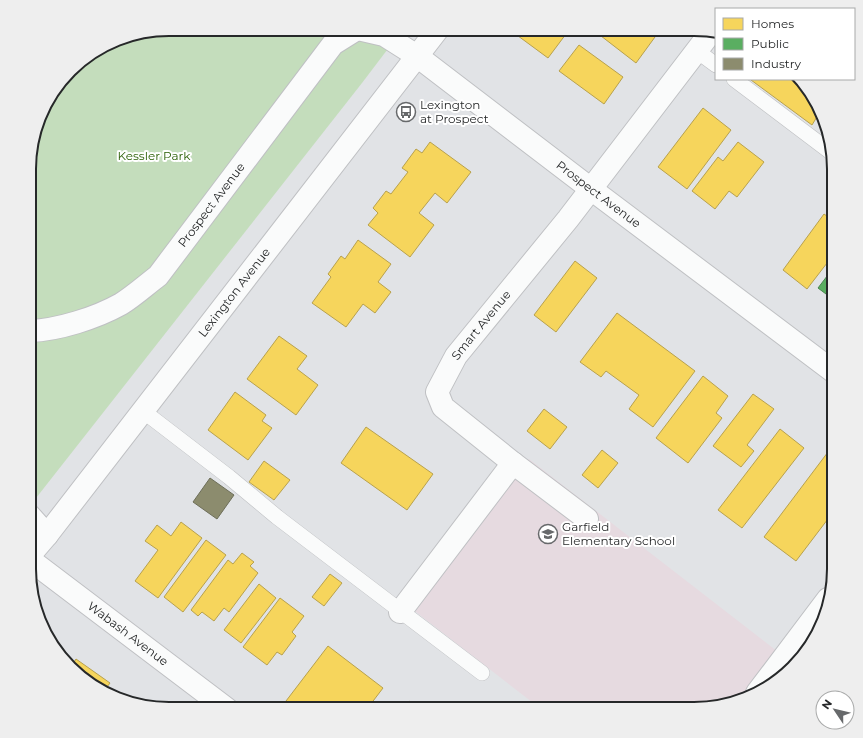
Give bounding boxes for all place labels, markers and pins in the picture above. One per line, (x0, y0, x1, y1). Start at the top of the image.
place label: Lexington at Prospect (420, 97, 489, 126)
bus stop icon: Lexington at Prospect (395, 101, 417, 123)
place label: Garfield Elementary School (562, 519, 675, 548)
school or university icon: Garfield Elementary School (537, 523, 559, 545)

